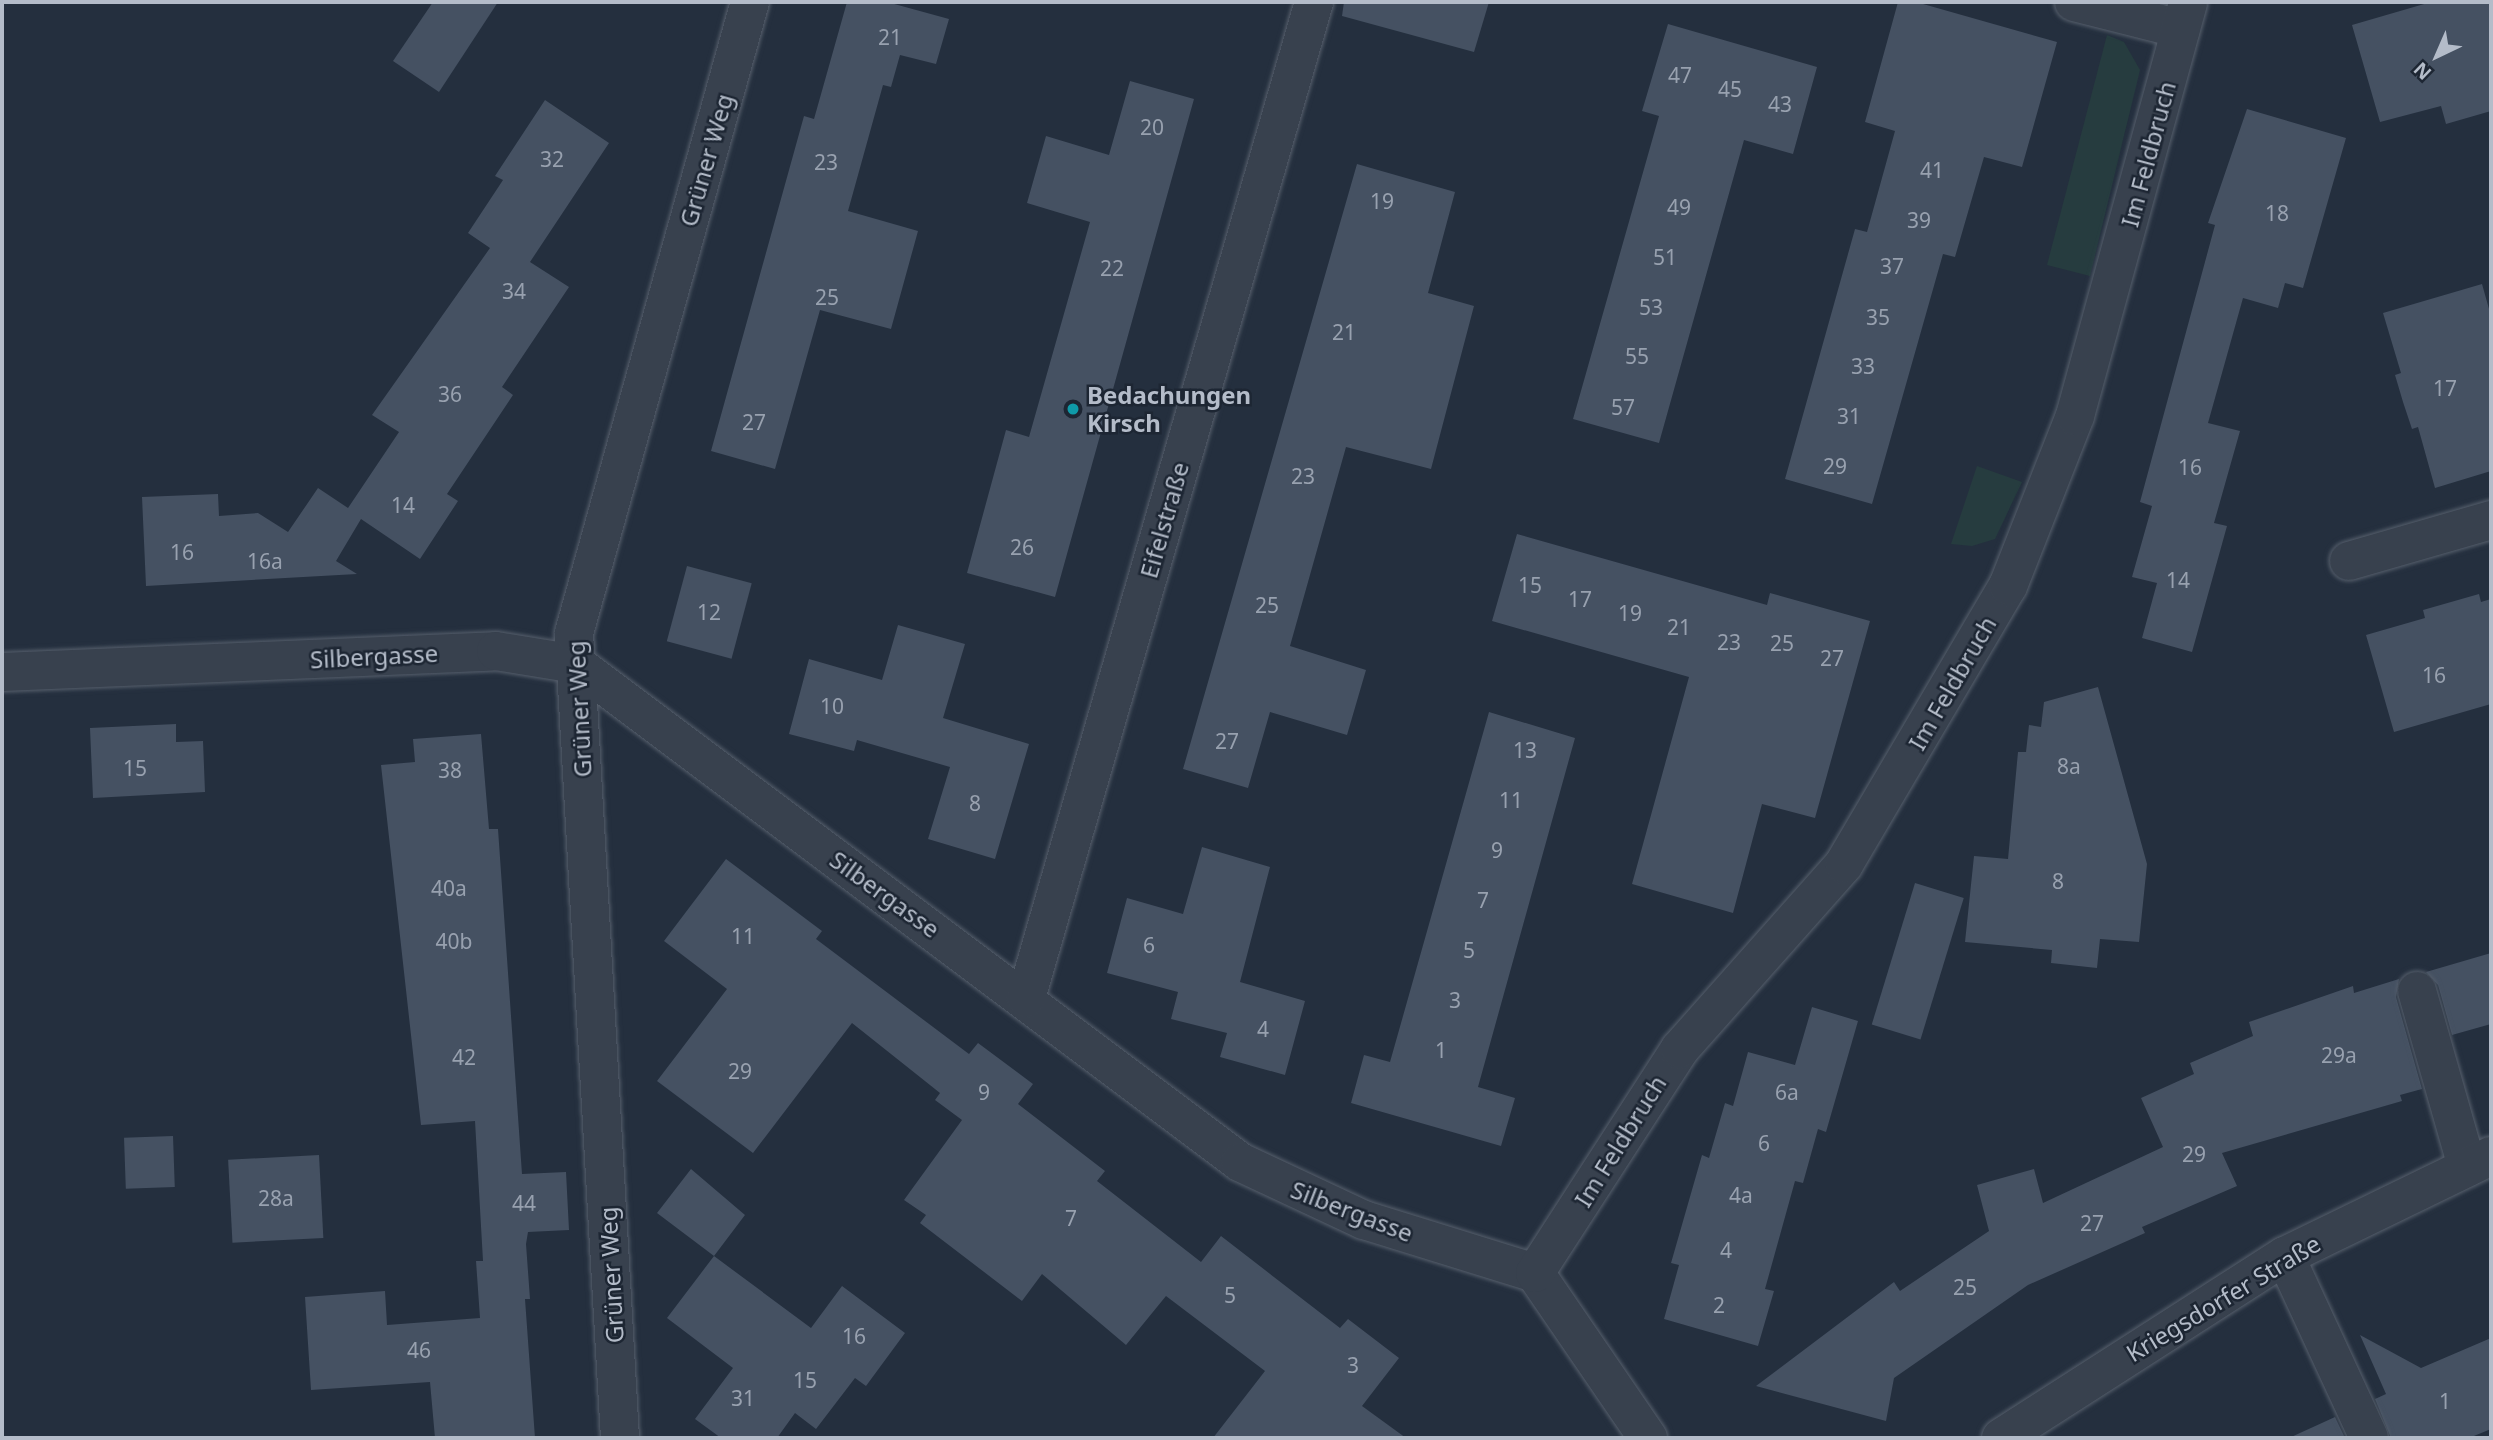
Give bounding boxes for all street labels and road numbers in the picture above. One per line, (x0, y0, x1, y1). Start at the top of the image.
street label: Im Feldbruch (2115, 78, 2181, 230)
street label: Grüner Weg (673, 90, 739, 230)
street label: Eifelstraße (1134, 459, 1194, 581)
street label: Im Feldbruch (1902, 611, 2002, 755)
street label: Silbergasse (309, 638, 439, 674)
street label: Grüner Weg (561, 640, 597, 778)
street label: Silbergasse (825, 845, 945, 943)
street label: Im Feldbruch (1568, 1070, 1672, 1212)
street label: Silbergasse (1287, 1175, 1417, 1247)
street label: Grüner Weg (593, 1206, 629, 1344)
street label: Kriegsdorfer Straße (2121, 1229, 2325, 1367)

